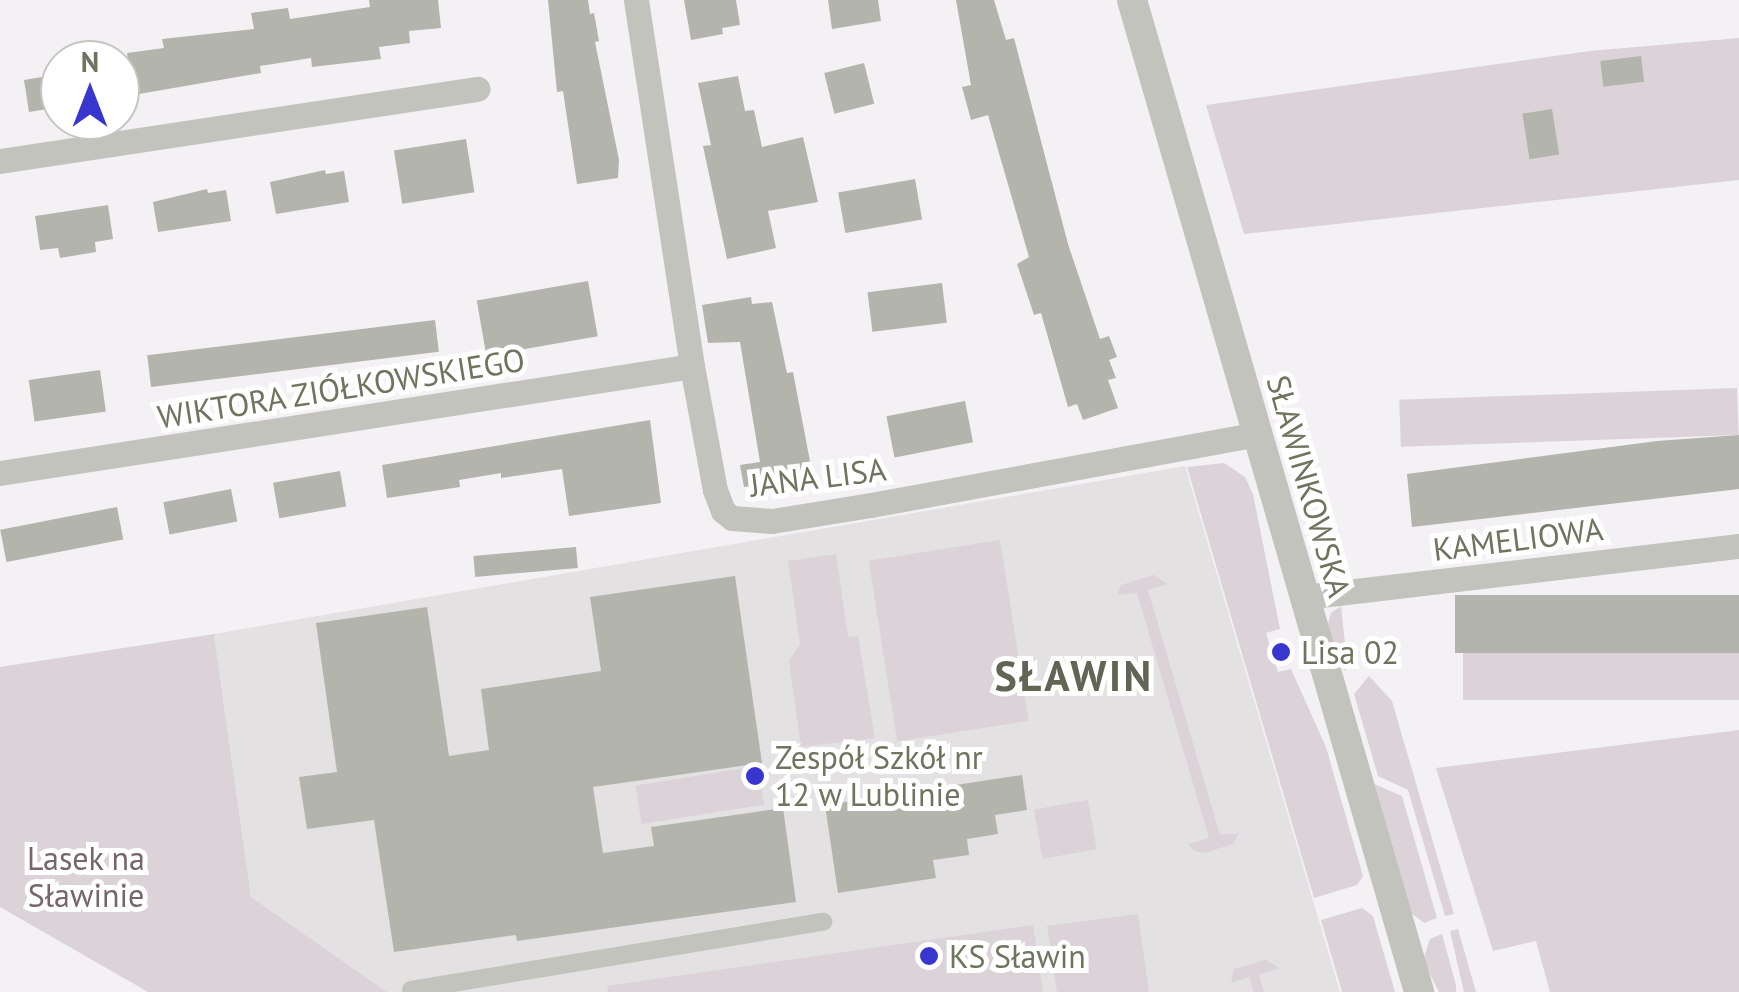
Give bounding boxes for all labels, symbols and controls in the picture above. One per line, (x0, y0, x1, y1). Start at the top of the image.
north arrow (40, 40, 140, 140)
text: N (81, 43, 99, 80)
street label: WIKTORA ZIÓŁKOWSKIEGO (154, 340, 528, 436)
street label: SŁAWINKOWSKA (1259, 371, 1359, 601)
street label: JANA LISA (747, 450, 889, 504)
street label: KAMELIOWA (1431, 510, 1605, 568)
place label: Lisa 02 (1301, 633, 1399, 671)
marker: Lisa 02 (1270, 641, 1292, 663)
district label: SŁAWIN (994, 651, 1154, 701)
place label: Zespół Szkół nr 12 w Lublinie (775, 739, 983, 814)
marker: Zespół Szkół nr 12 w Lublinie (744, 765, 766, 787)
park label: Lasek na Sławinie (27, 840, 145, 915)
place label: KS Sławin (949, 937, 1086, 975)
marker: KS Sławin (918, 945, 940, 967)

